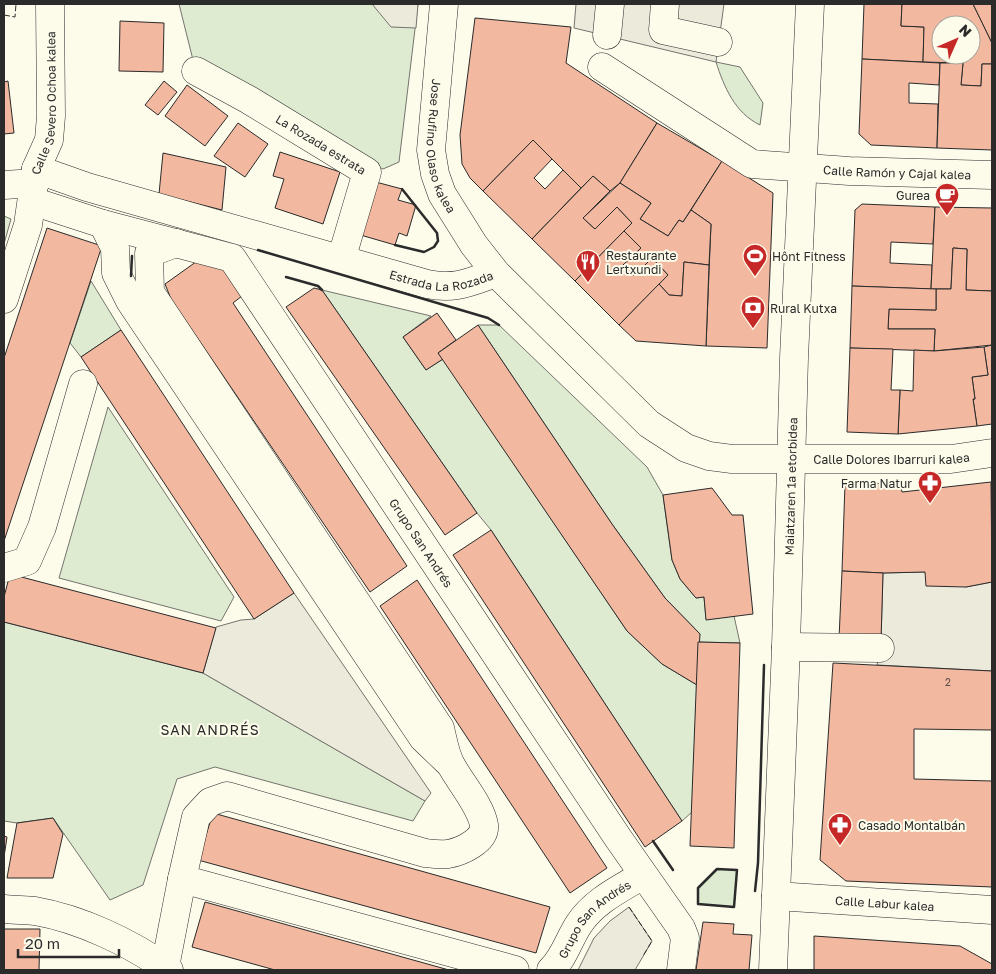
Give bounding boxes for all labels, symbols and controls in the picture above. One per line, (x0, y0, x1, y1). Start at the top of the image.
north arrow (931, 15, 981, 65)
text: N (956, 21, 975, 40)
street label: Calle Severo Ochoa kalea (28, 31, 59, 175)
street label: Jose Rufino Olaso kalea (423, 78, 459, 216)
street label: La Rozada estrata (273, 111, 369, 177)
street label: Calle Ramón y Cajal kalea (823, 162, 971, 182)
cafe icon: Gurea (934, 182, 960, 216)
place label: Gurea (896, 188, 930, 203)
sports icon: Hônt Fitness (742, 243, 768, 277)
place label: Restaurante Lertxundi (606, 248, 677, 277)
restaurant icon: Restaurante Lertxundi (575, 249, 601, 283)
place label: Hônt Fitness (772, 249, 846, 264)
street label: Estrada La Rozada (388, 266, 495, 294)
bank icon: Rural Kutxa (740, 295, 766, 329)
place label: Rural Kutxa (770, 301, 837, 316)
street label: Maiatzaren 1a etorbidea (781, 417, 800, 555)
street label: Calle Dolores Ibarruri kalea (813, 449, 971, 467)
pharmacy icon: Farma Natur (917, 470, 943, 504)
place label: Farma Natur (841, 476, 912, 491)
street label: Grupo San Andrés (387, 495, 456, 590)
house number: 2 (945, 676, 951, 688)
district label: SAN ANDRÉS (160, 721, 260, 738)
pharmacy icon: Casado Montalbán (827, 812, 853, 846)
place label: Casado Montalbán (858, 818, 965, 833)
street label: Grupo San Andrés (555, 876, 633, 961)
street label: Calle Labur kalea (835, 892, 935, 914)
scale bar (18, 926, 119, 958)
text: 20 m (25, 934, 60, 952)

